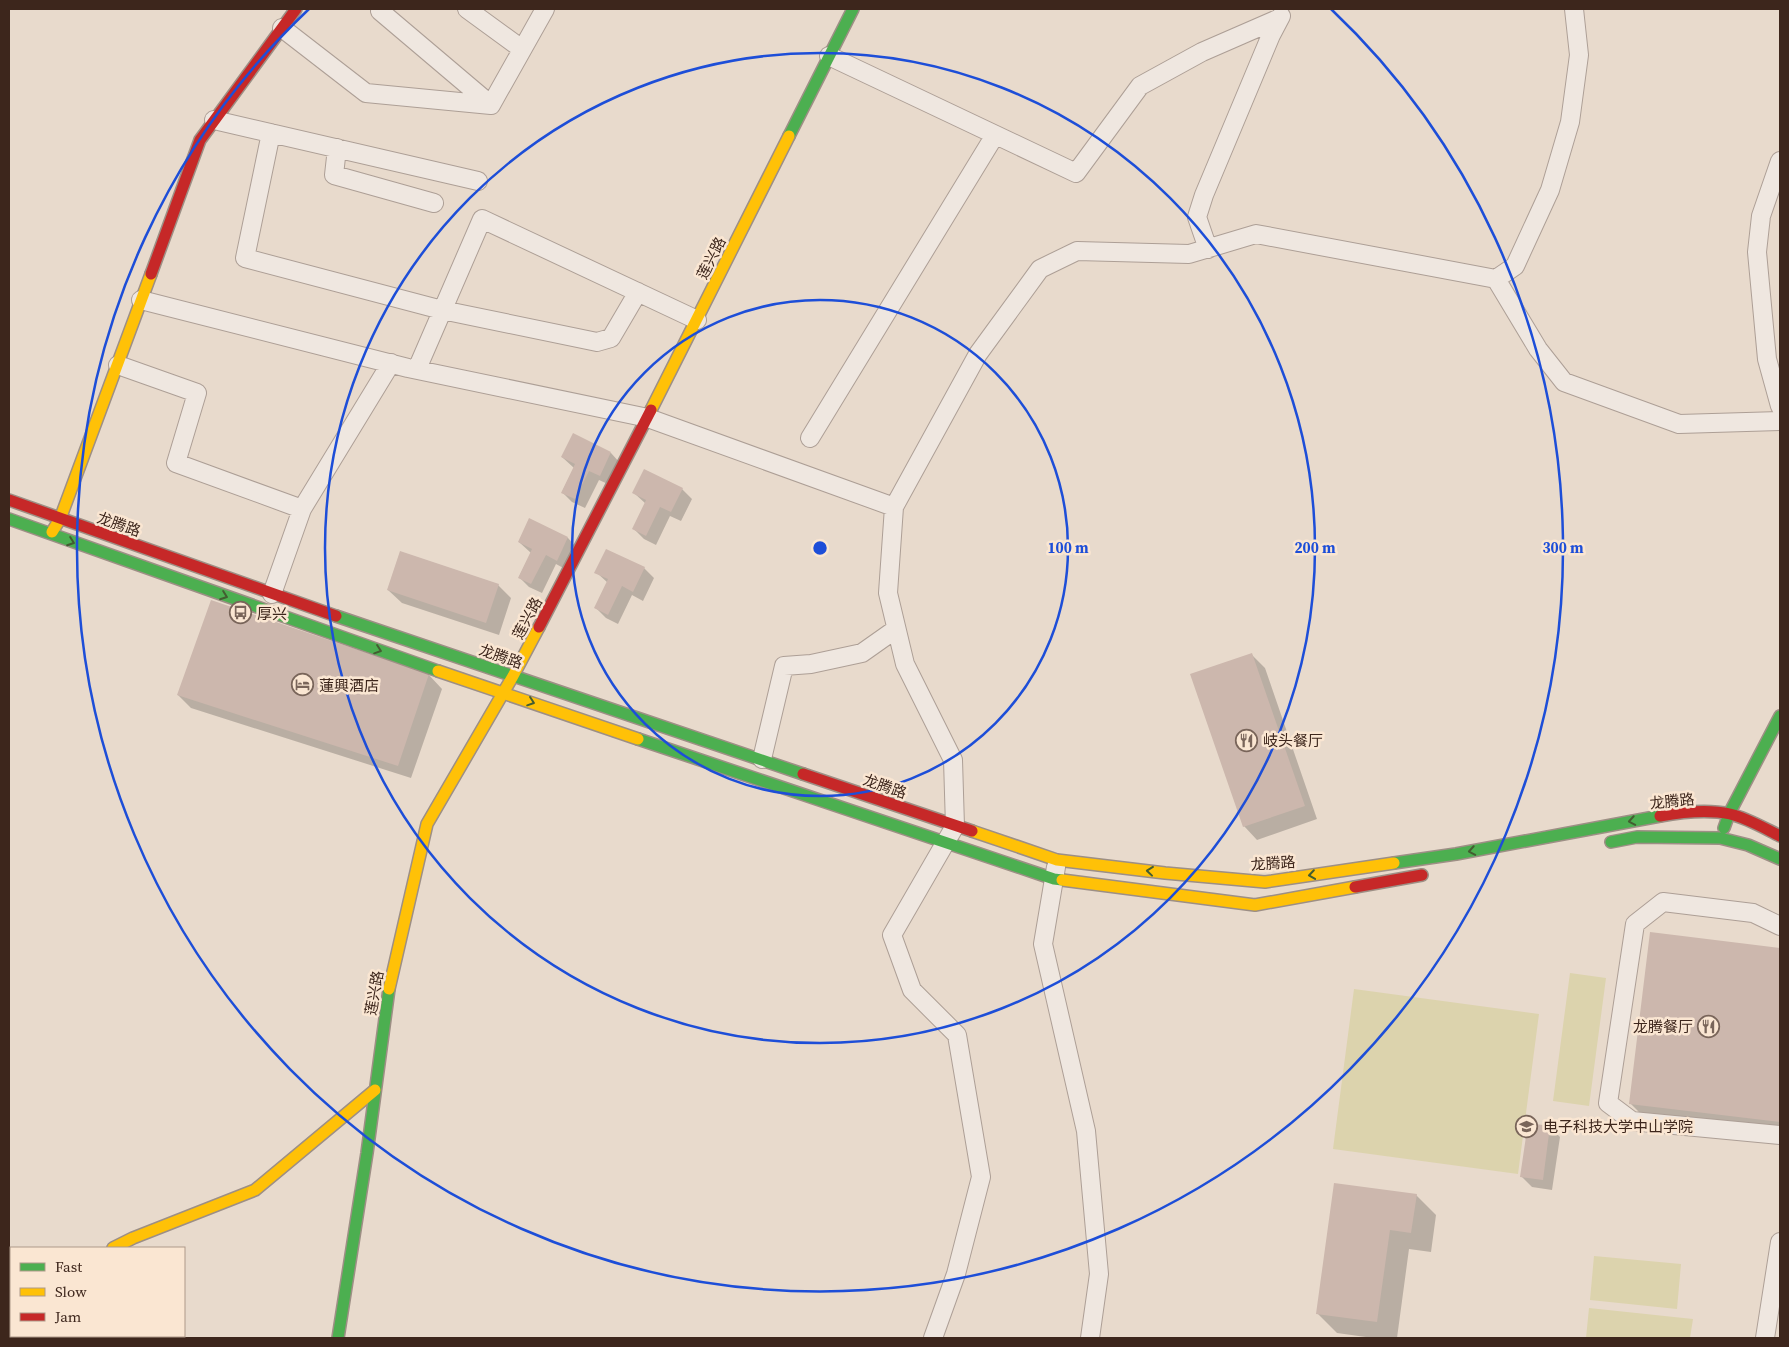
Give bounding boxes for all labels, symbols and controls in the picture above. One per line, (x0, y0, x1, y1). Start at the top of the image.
street label: 莲兴路 (691, 233, 731, 283)
street label: 龙腾路 (94, 507, 144, 541)
one-way arrow (66, 536, 75, 546)
text: 100 m (1047, 537, 1089, 558)
text: 200 m (1294, 537, 1336, 558)
text: 300 m (1542, 537, 1584, 558)
centre of rings (811, 539, 829, 557)
one-way arrow (219, 590, 228, 600)
street label: 莲兴路 (507, 593, 547, 643)
bus stop icon: 厚兴 (229, 601, 253, 625)
place label: 厚兴 (257, 603, 287, 624)
street label: 龙腾路 (476, 639, 526, 673)
one-way arrow (373, 644, 381, 654)
hotel icon: 蓮興酒店 (291, 673, 315, 697)
place label: 蓮興酒店 (319, 675, 379, 696)
one-way arrow (527, 696, 535, 706)
restaurant icon: 岐头餐厅 (1235, 728, 1259, 752)
place label: 岐头餐厅 (1263, 730, 1323, 751)
street label: 龙腾路 (860, 769, 910, 803)
street label: 龙腾路 (1649, 788, 1695, 814)
one-way arrow (1628, 816, 1636, 826)
one-way arrow (1468, 845, 1477, 855)
street label: 龙腾路 (1250, 851, 1296, 875)
one-way arrow (1146, 866, 1154, 877)
one-way arrow (1307, 869, 1315, 880)
street label: 莲兴路 (360, 969, 388, 1017)
restaurant icon: 龙腾餐厅 (1697, 1014, 1721, 1038)
place label: 龙腾餐厅 (1633, 1016, 1693, 1037)
school or university icon: 电子科技大学中山学院 (1515, 1114, 1539, 1138)
place label: 电子科技大学中山学院 (1543, 1116, 1693, 1137)
legend (10, 1247, 185, 1337)
text: Fast (55, 1256, 82, 1277)
text: Slow (55, 1281, 87, 1302)
text: Jam (54, 1306, 82, 1327)

